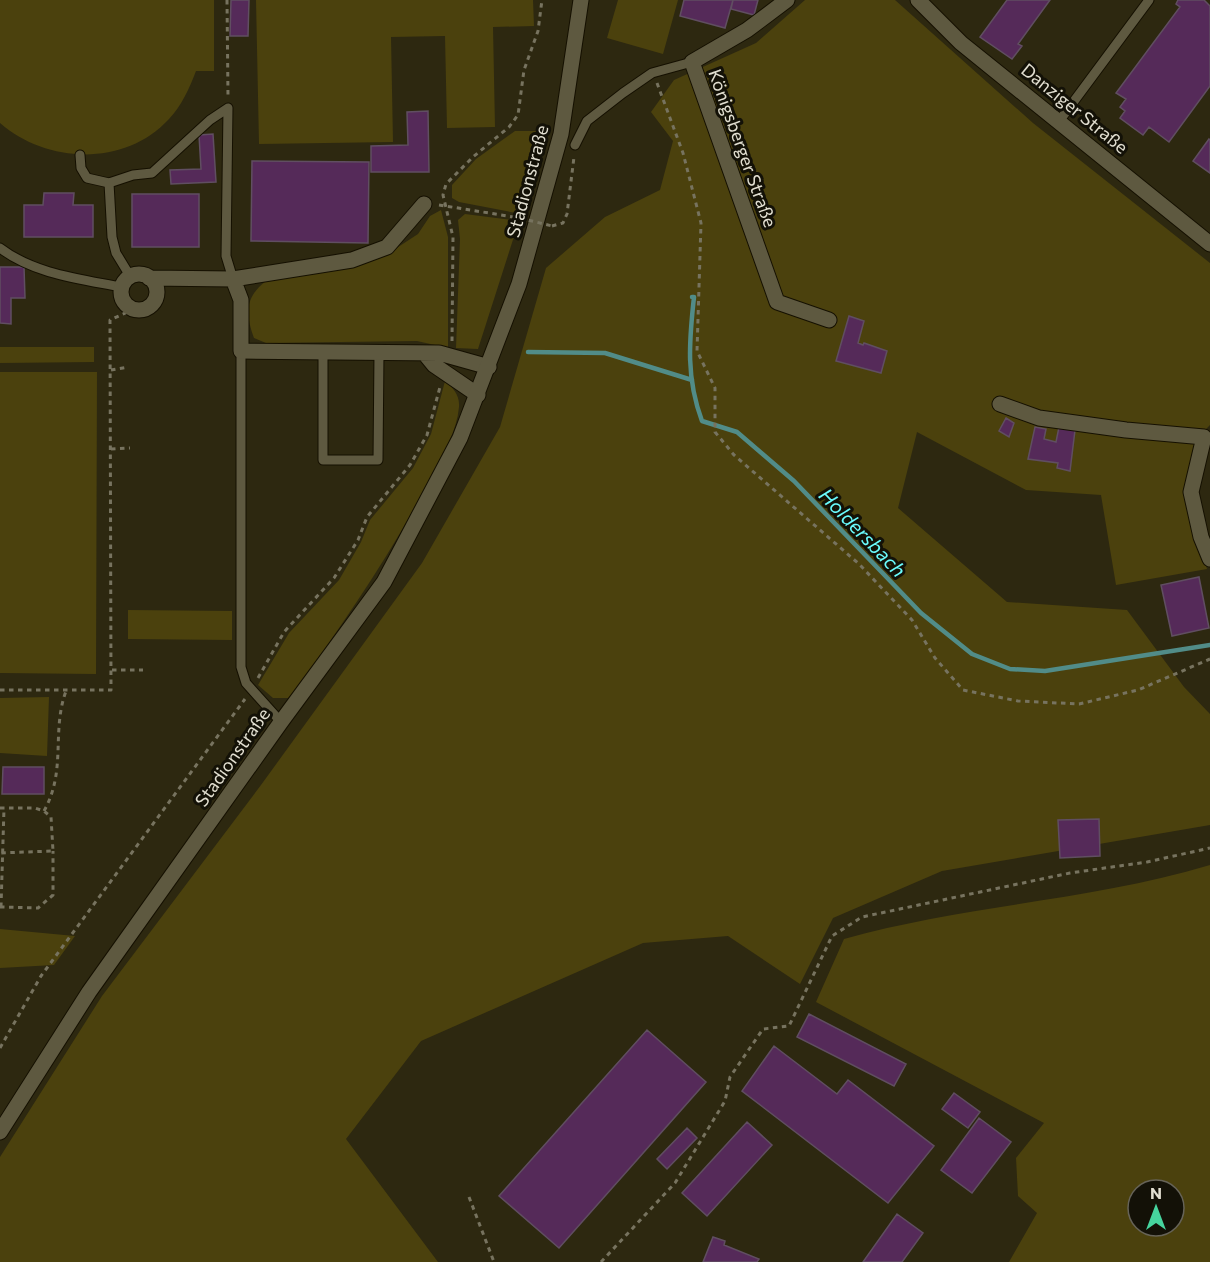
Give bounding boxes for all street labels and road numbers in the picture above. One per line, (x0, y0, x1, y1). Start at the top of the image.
street label: Danziger Straße (1017, 58, 1133, 158)
street label: Königsberger Straße (704, 66, 782, 230)
street label: Stadionstraße (501, 122, 553, 240)
street label: Stadionstraße (190, 703, 274, 811)

